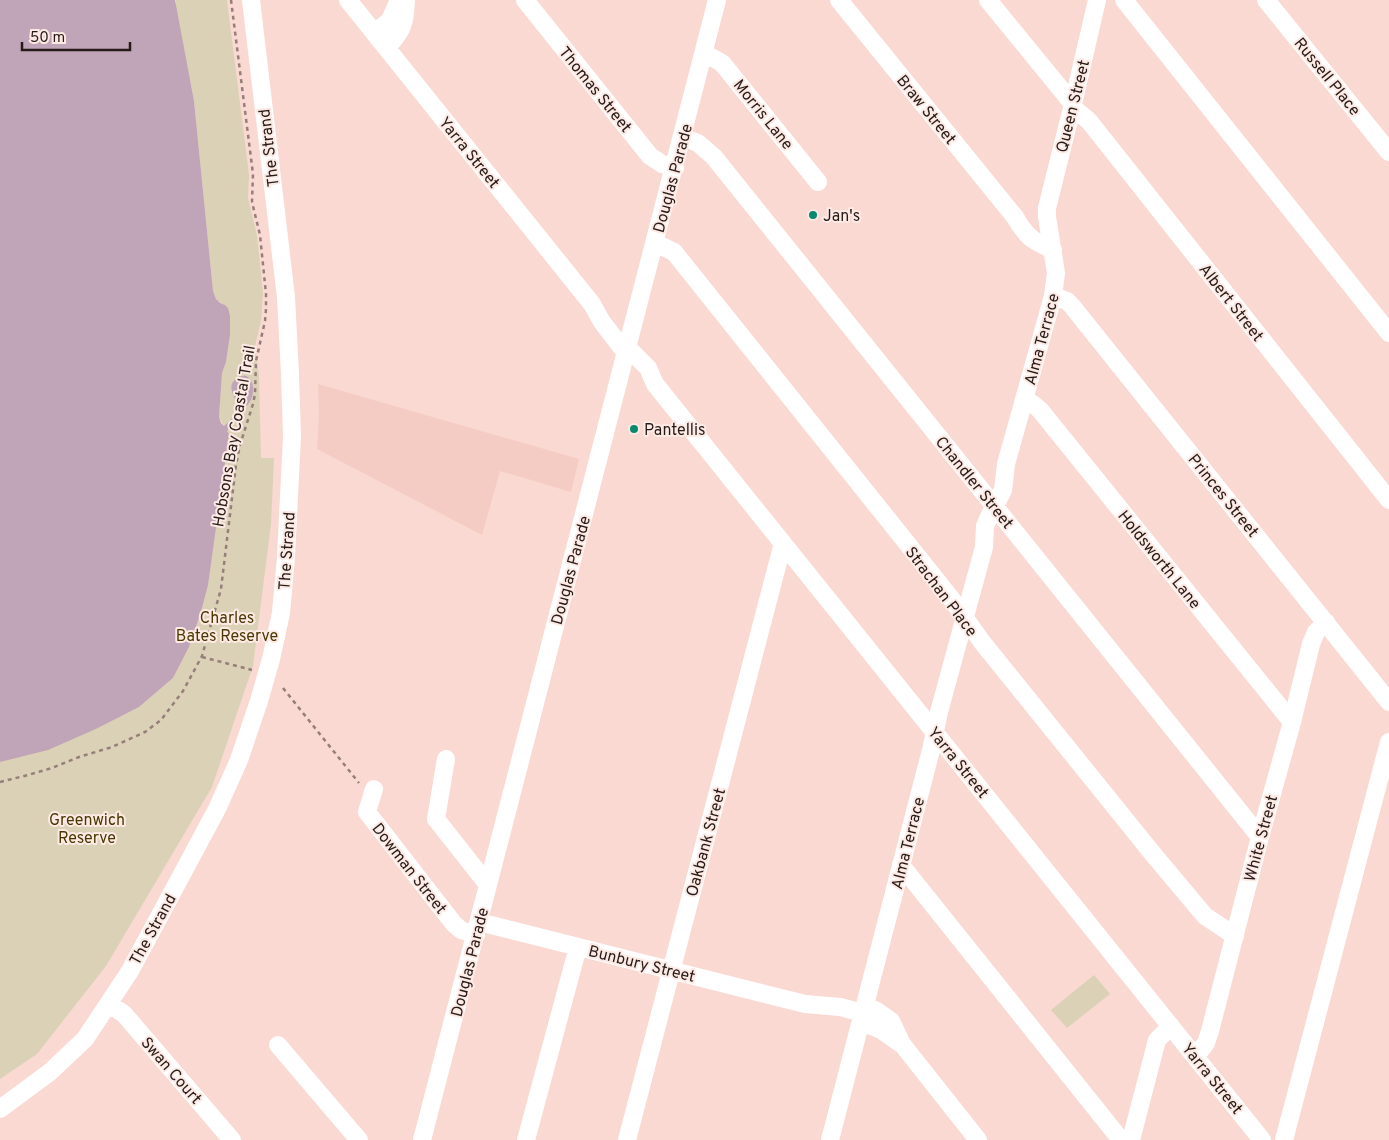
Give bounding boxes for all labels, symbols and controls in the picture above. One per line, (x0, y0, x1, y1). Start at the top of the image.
scale bar (22, 20, 130, 52)
text: 50 m (30, 29, 65, 48)
street label: Russell Place (1289, 34, 1364, 120)
street label: Thomas Street (554, 43, 635, 137)
street label: Queen Street (1053, 58, 1095, 155)
street label: Braw Street (891, 71, 960, 149)
street label: Morris Lane (728, 76, 797, 155)
street label: The Strand (255, 108, 285, 188)
street label: Yarra Street (434, 114, 503, 193)
street label: Douglas Parade (650, 122, 698, 235)
place label: Jan's (823, 207, 860, 227)
marker: Jan's (807, 209, 819, 221)
street label: Albert Street (1194, 260, 1267, 346)
street label: Alma Terrace (1021, 291, 1065, 388)
street label: Hobsons Bay Coastal Trail (209, 344, 261, 529)
place label: Pantellis (644, 421, 706, 441)
marker: Pantellis (628, 423, 640, 435)
street label: Chandler Street (930, 433, 1017, 534)
street label: Princes Street (1183, 451, 1262, 542)
street label: Holdsworth Lane (1113, 507, 1204, 614)
street label: The Strand (275, 511, 301, 591)
street label: Douglas Parade (548, 514, 596, 627)
street label: Strachan Place (900, 543, 981, 641)
park label: Charles Bates Reserve (176, 609, 278, 647)
street label: Yarra Street (923, 724, 992, 803)
street label: Oakbank Street (683, 786, 731, 899)
street label: White Street (1241, 793, 1283, 884)
street label: Alma Terrace (888, 795, 930, 892)
park label: Greenwich Reserve (49, 811, 125, 849)
street label: Dowman Street (367, 820, 450, 919)
street label: The Strand (126, 891, 182, 969)
street label: Douglas Parade (448, 906, 494, 1019)
street label: Bunbury Street (586, 942, 697, 988)
street label: Swan Court (136, 1034, 205, 1109)
street label: Yarra Street (1177, 1040, 1246, 1119)

